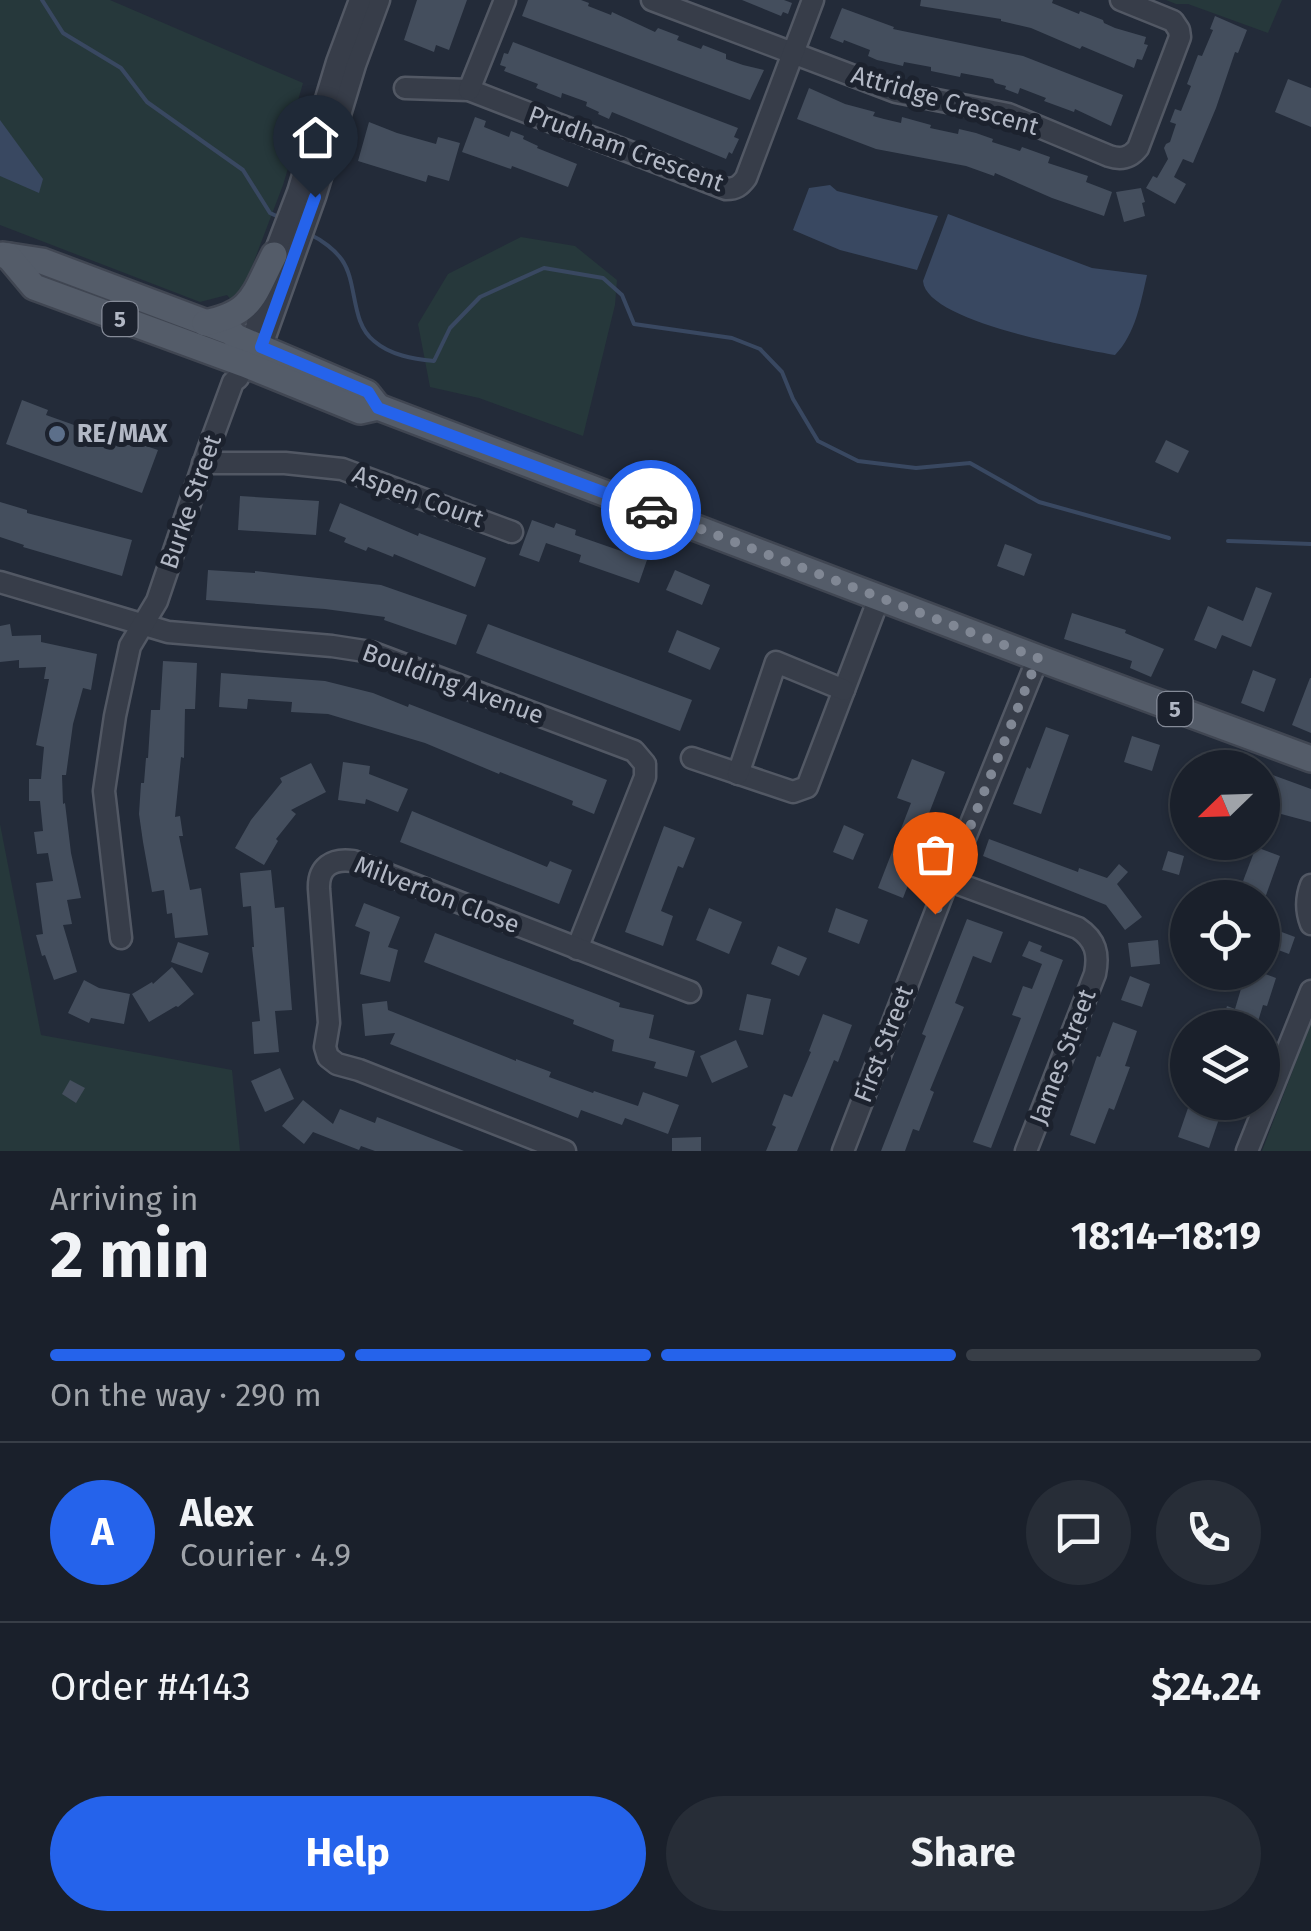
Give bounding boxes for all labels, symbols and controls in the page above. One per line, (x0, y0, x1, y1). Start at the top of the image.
street label: Attridge Crescent (848, 60, 1043, 142)
pin (273, 95, 358, 198)
street label: Prudham Crescent (524, 100, 729, 199)
icon: home (288, 110, 343, 165)
road number: 5 (102, 302, 138, 336)
place label: RE/MAX (77, 419, 168, 449)
marker: RE/MAX (46, 423, 68, 445)
street label: Burke Street (154, 430, 228, 573)
street label: Aspen Court (348, 459, 488, 535)
courier (601, 460, 701, 560)
icon: car (624, 483, 679, 538)
street label: Boulding Avenue (358, 637, 548, 731)
road number: 5 (1158, 692, 1192, 726)
north arrow (1170, 750, 1280, 860)
map controls (1170, 750, 1280, 1120)
pin (893, 812, 978, 915)
icon: bag (908, 827, 963, 882)
street label: Milverton Close (350, 850, 524, 940)
button: locate (1170, 880, 1280, 990)
street label: First Street (848, 980, 920, 1107)
street label: James Street (1023, 984, 1103, 1129)
button: layers (1170, 1010, 1280, 1120)
text: Arriving in (50, 1180, 198, 1218)
text: 18:14–18:19 (1071, 1213, 1261, 1259)
text: 2 min (50, 1216, 210, 1294)
text: On the way · 290 m (50, 1376, 322, 1414)
button: chat (1026, 1480, 1131, 1585)
button: phone (1156, 1480, 1261, 1585)
text: Alex (180, 1490, 253, 1536)
text: A (91, 1509, 114, 1555)
text: Courier · 4.9 (180, 1536, 351, 1574)
text: Order #4143 (50, 1664, 251, 1710)
text: $24.24 (1151, 1664, 1261, 1710)
button: Help (50, 1796, 646, 1911)
button: Share (666, 1796, 1261, 1911)

